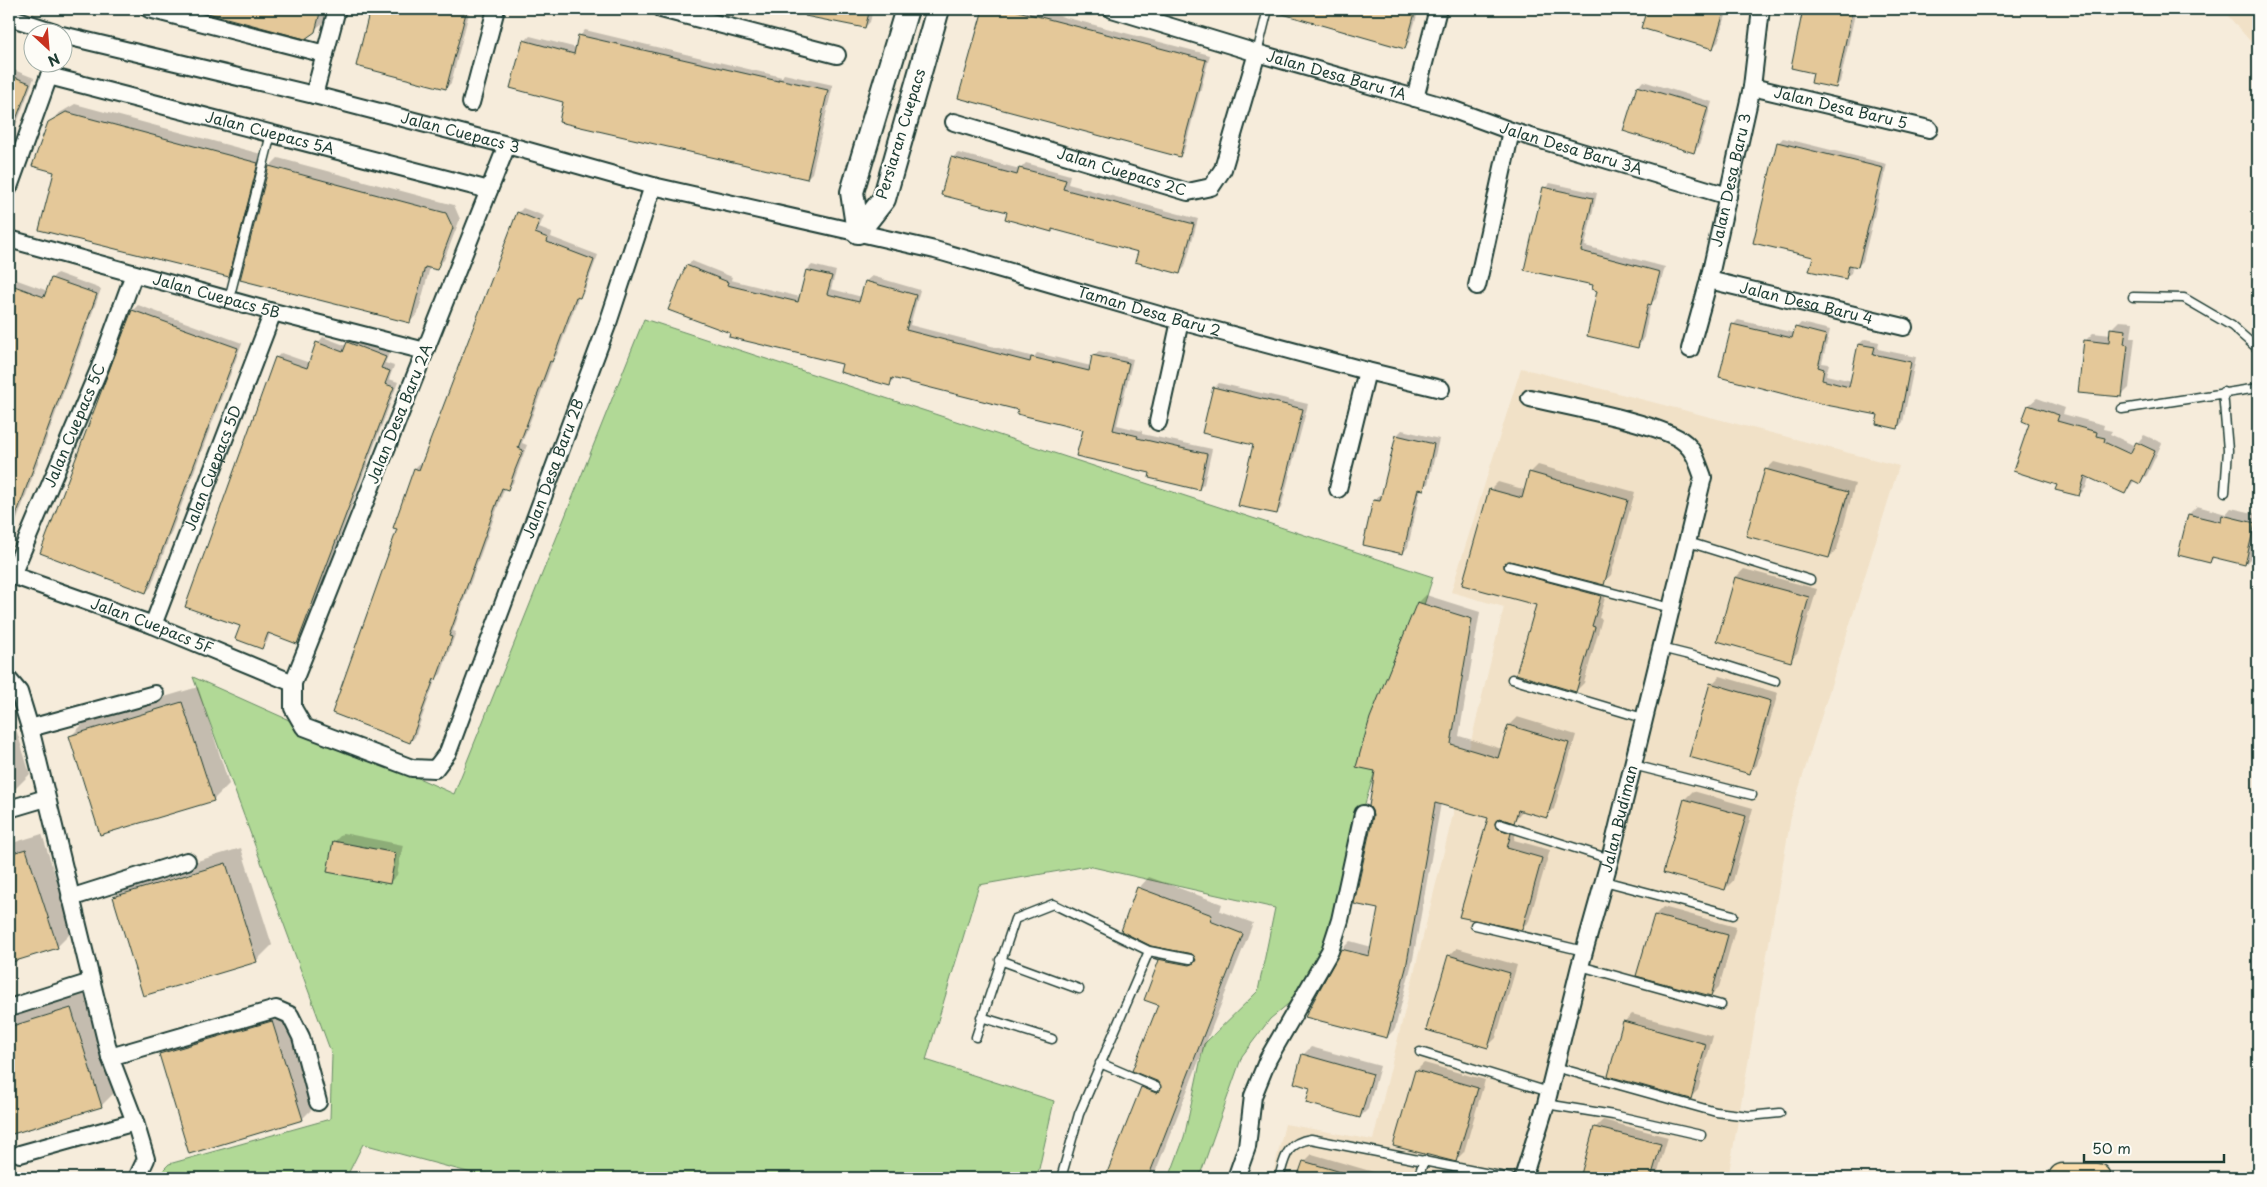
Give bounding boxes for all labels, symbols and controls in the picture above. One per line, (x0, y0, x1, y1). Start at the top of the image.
north arrow (22, 22, 72, 72)
street label: Jalan Desa Baru 1A (1264, 43, 1410, 105)
text: N (44, 48, 64, 72)
street label: Persiaran Cuepacs (869, 66, 930, 202)
street label: Jalan Desa Baru 5 (1772, 80, 1910, 134)
street label: Jalan Cuepacs 5A (203, 104, 337, 159)
street label: Jalan Cuepacs 3 (398, 105, 523, 158)
street label: Jalan Desa Baru 3 (1704, 111, 1756, 249)
street label: Jalan Desa Baru 3A (1497, 115, 1646, 180)
street label: Jalan Cuepacs 2C (1055, 141, 1190, 201)
street label: Jalan Cuepacs 5B (150, 266, 283, 323)
street label: Jalan Desa Baru 4 (1738, 275, 1876, 329)
street label: Taman Desa Baru 2 (1075, 279, 1224, 341)
street label: Jalan Desa Baru 2A (360, 340, 437, 487)
street label: Jalan Cuepacs 5C (37, 360, 110, 491)
street label: Jalan Desa Baru 2B (516, 395, 589, 542)
street label: Jalan Cuepacs 5D (177, 401, 246, 534)
street label: Jalan Cuepacs 5F (88, 591, 217, 659)
street label: Jalan Budiman (1594, 763, 1642, 875)
scale bar (2084, 1132, 2224, 1164)
text: 50 m (2092, 1136, 2131, 1159)

